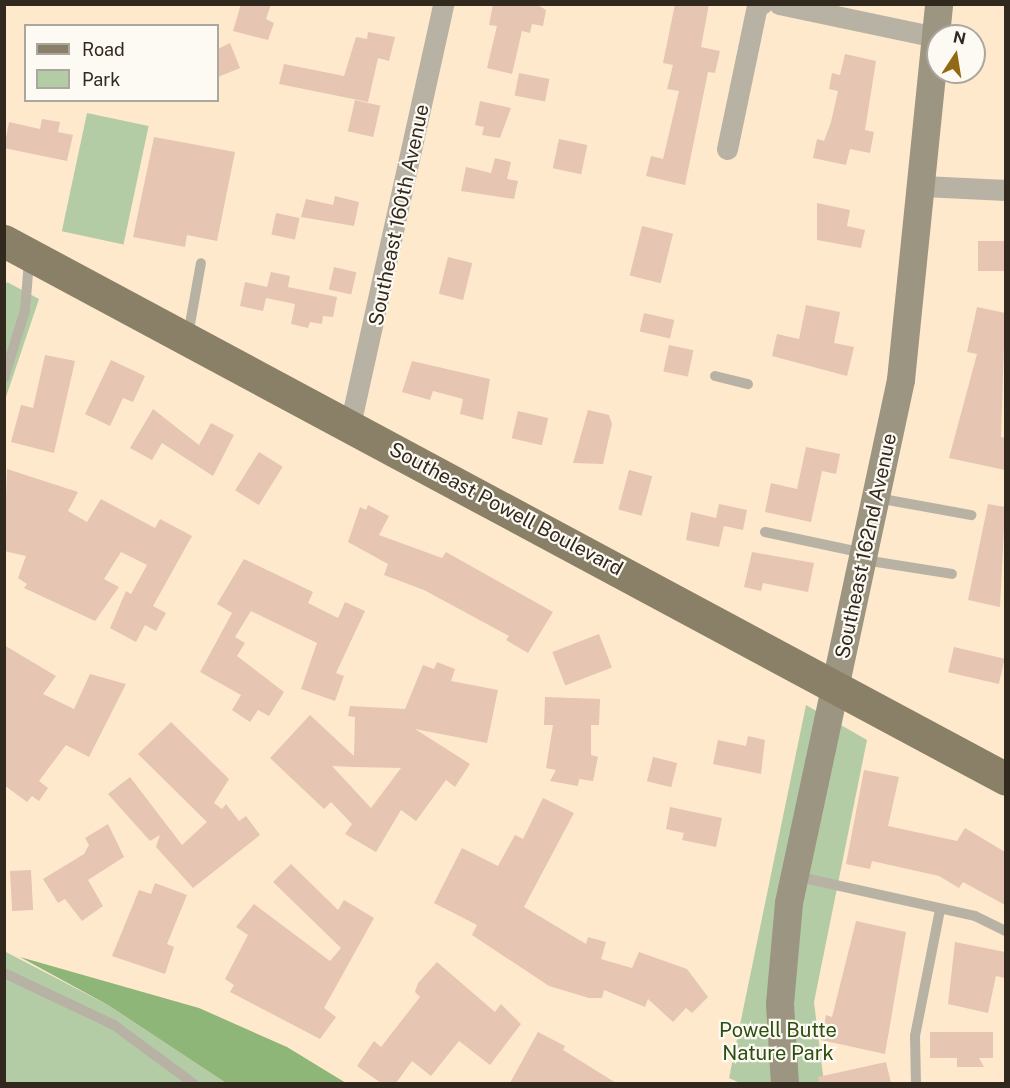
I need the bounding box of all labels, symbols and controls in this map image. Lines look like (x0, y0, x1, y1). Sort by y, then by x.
legend (24, 24, 219, 102)
north arrow (926, 24, 986, 84)
text: N (951, 27, 968, 48)
text: Road (82, 39, 125, 60)
text: Park (82, 69, 120, 90)
street label: Southeast 160th Avenue (364, 102, 434, 328)
street label: Southeast 162nd Avenue (830, 431, 902, 661)
street label: Southeast Powell Boulevard (385, 437, 627, 581)
park label: Powell Butte Nature Park (719, 1019, 837, 1066)

